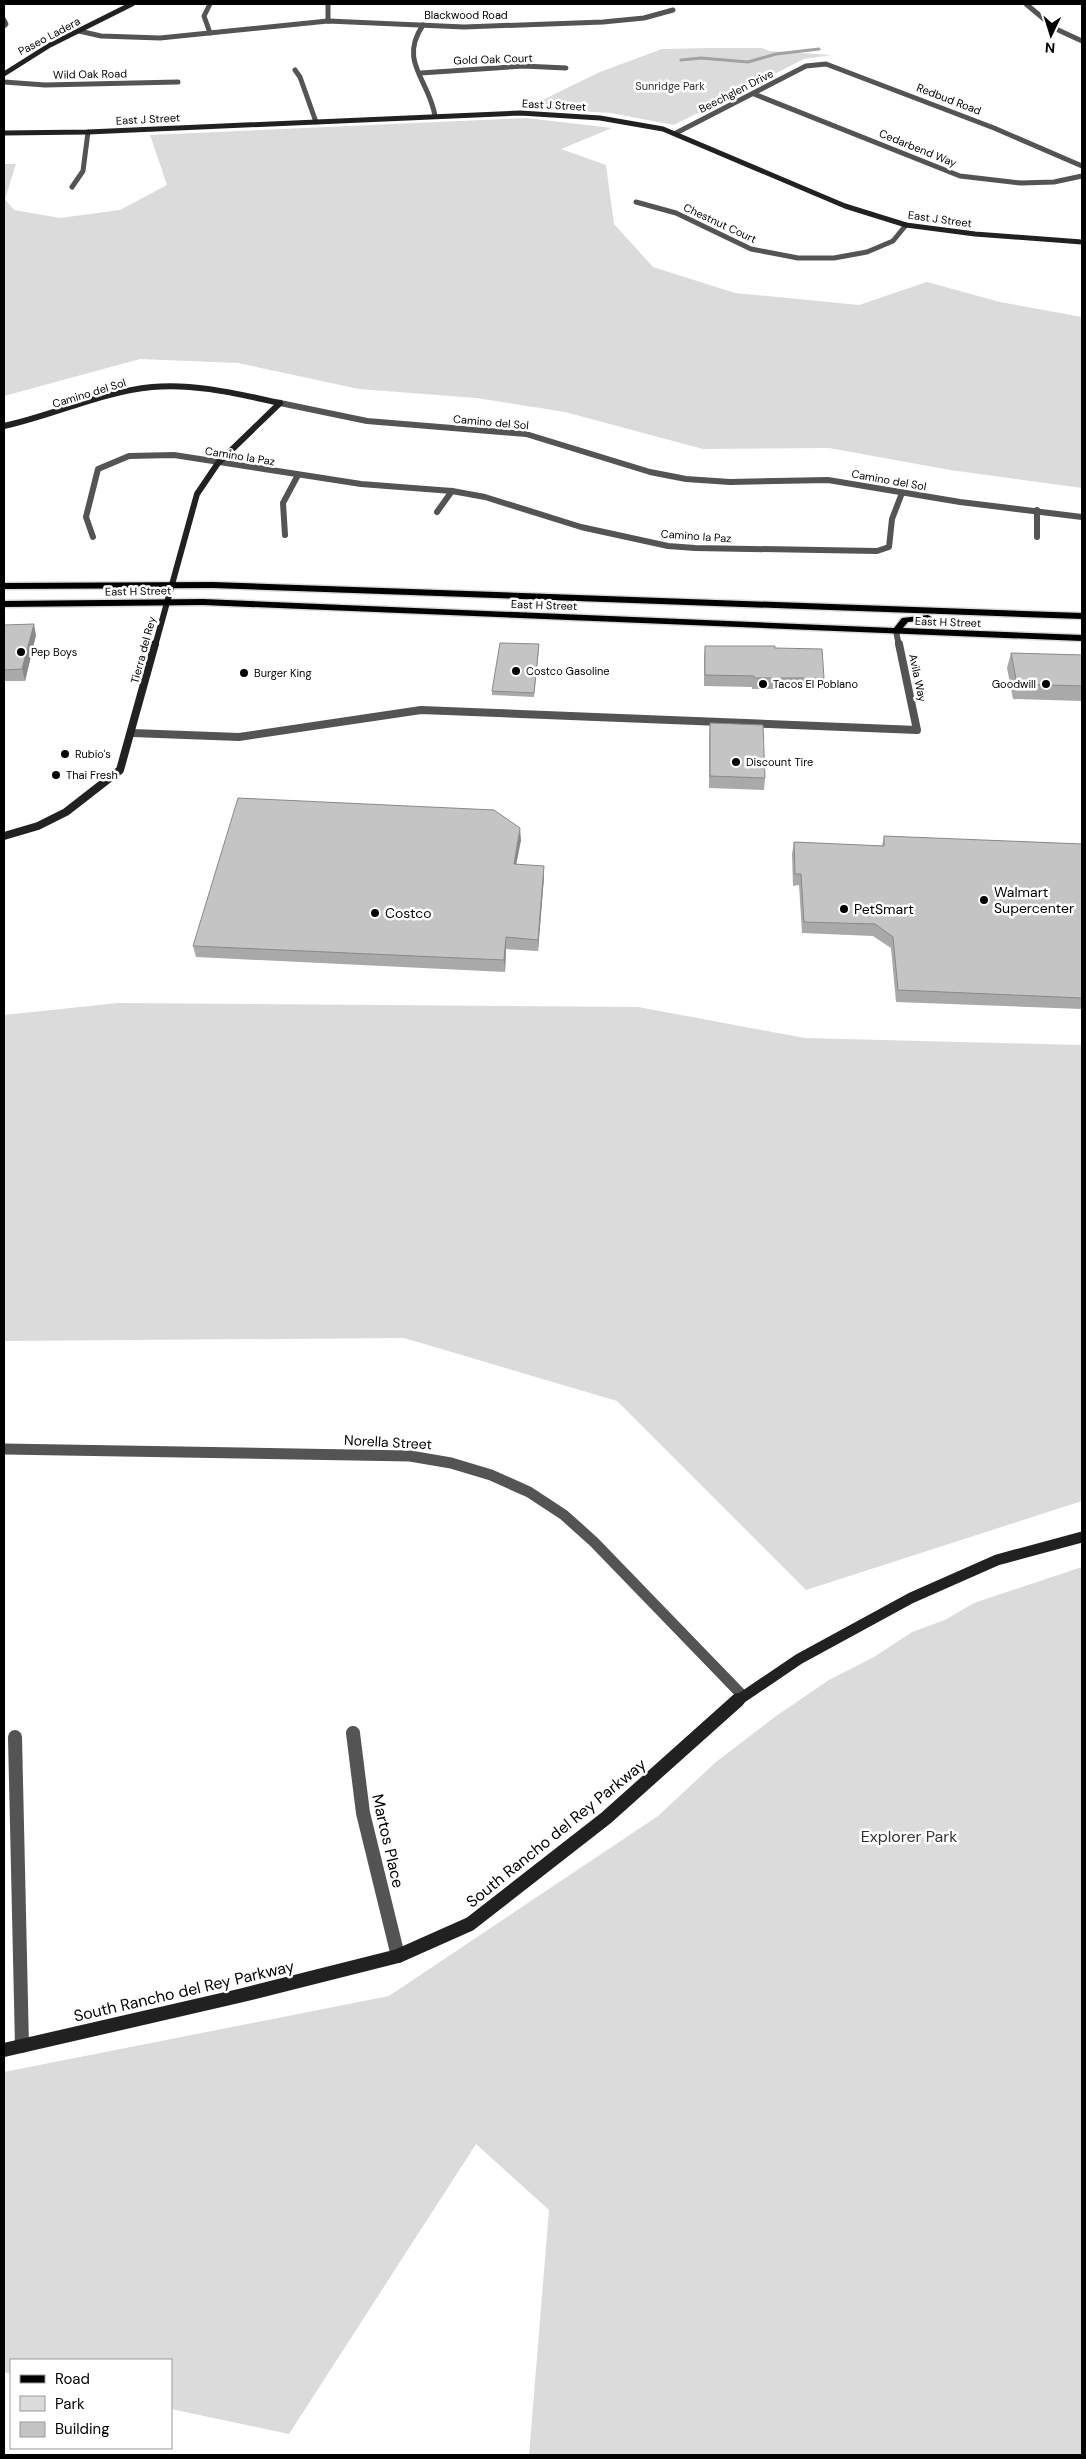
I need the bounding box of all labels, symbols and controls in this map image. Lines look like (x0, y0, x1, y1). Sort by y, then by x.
street label: Blackwood Road (424, 8, 508, 22)
north arrow (1026, 10, 1076, 60)
street label: Paseo Ladera (16, 14, 82, 58)
text: N (1044, 39, 1056, 57)
street label: Gold Oak Court (453, 51, 533, 67)
street label: Wild Oak Road (53, 66, 127, 82)
street label: Beechglen Drive (696, 66, 776, 116)
park label: Sunridge Park (635, 79, 705, 93)
street label: Redbud Road (915, 80, 983, 118)
street label: East J Street (522, 96, 586, 114)
street label: East J Street (116, 110, 180, 128)
street label: Cedarbend Way (877, 126, 959, 170)
street label: Chestnut Court (681, 200, 759, 246)
street label: East J Street (907, 208, 973, 230)
street label: Camino del Sol (51, 375, 127, 411)
street label: Camino del Sol (453, 412, 529, 432)
street label: Camino la Paz (204, 444, 276, 468)
street label: Camino del Sol (850, 467, 928, 493)
street label: Camino la Paz (660, 527, 732, 545)
street label: East H Street (105, 583, 171, 599)
street label: East H Street (511, 597, 577, 613)
street label: East H Street (915, 614, 981, 630)
street label: Tierra del Rey (127, 615, 159, 685)
place label: Pep Boys (31, 645, 77, 659)
marker: Pep Boys (15, 646, 27, 658)
street label: Avila Way (906, 653, 930, 703)
place label: Costco Gasoline (526, 664, 610, 678)
marker: Costco Gasoline (510, 665, 522, 677)
place label: Burger King (254, 666, 312, 680)
marker: Burger King (238, 667, 250, 679)
place label: Tacos El Poblano (773, 677, 858, 691)
place label: Goodwill (992, 677, 1036, 691)
marker: Tacos El Poblano (757, 678, 769, 690)
marker: Goodwill (1040, 678, 1052, 690)
place label: Rubio's (75, 747, 111, 761)
marker: Rubio's (59, 748, 71, 760)
place label: Discount Tire (746, 755, 813, 769)
marker: Discount Tire (730, 756, 742, 768)
place label: Thai Fresh (66, 768, 118, 782)
marker: Thai Fresh (50, 769, 62, 781)
place label: Walmart Supercenter (994, 883, 1074, 917)
marker: Walmart Supercenter (978, 894, 990, 906)
place label: PetSmart (854, 900, 914, 918)
marker: PetSmart (838, 903, 850, 915)
place label: Costco (385, 904, 432, 922)
marker: Costco (369, 907, 381, 919)
street label: Norella Street (344, 1431, 432, 1453)
street label: South Rancho del Rey Parkway (462, 1754, 650, 1912)
street label: Martos Place (367, 1792, 409, 1890)
park label: Explorer Park (861, 1826, 957, 1847)
street label: South Rancho del Rey Parkway (72, 1955, 296, 2027)
legend (10, 2359, 172, 2449)
text: Road (55, 2369, 90, 2389)
text: Park (55, 2394, 85, 2414)
text: Building (55, 2419, 110, 2439)

